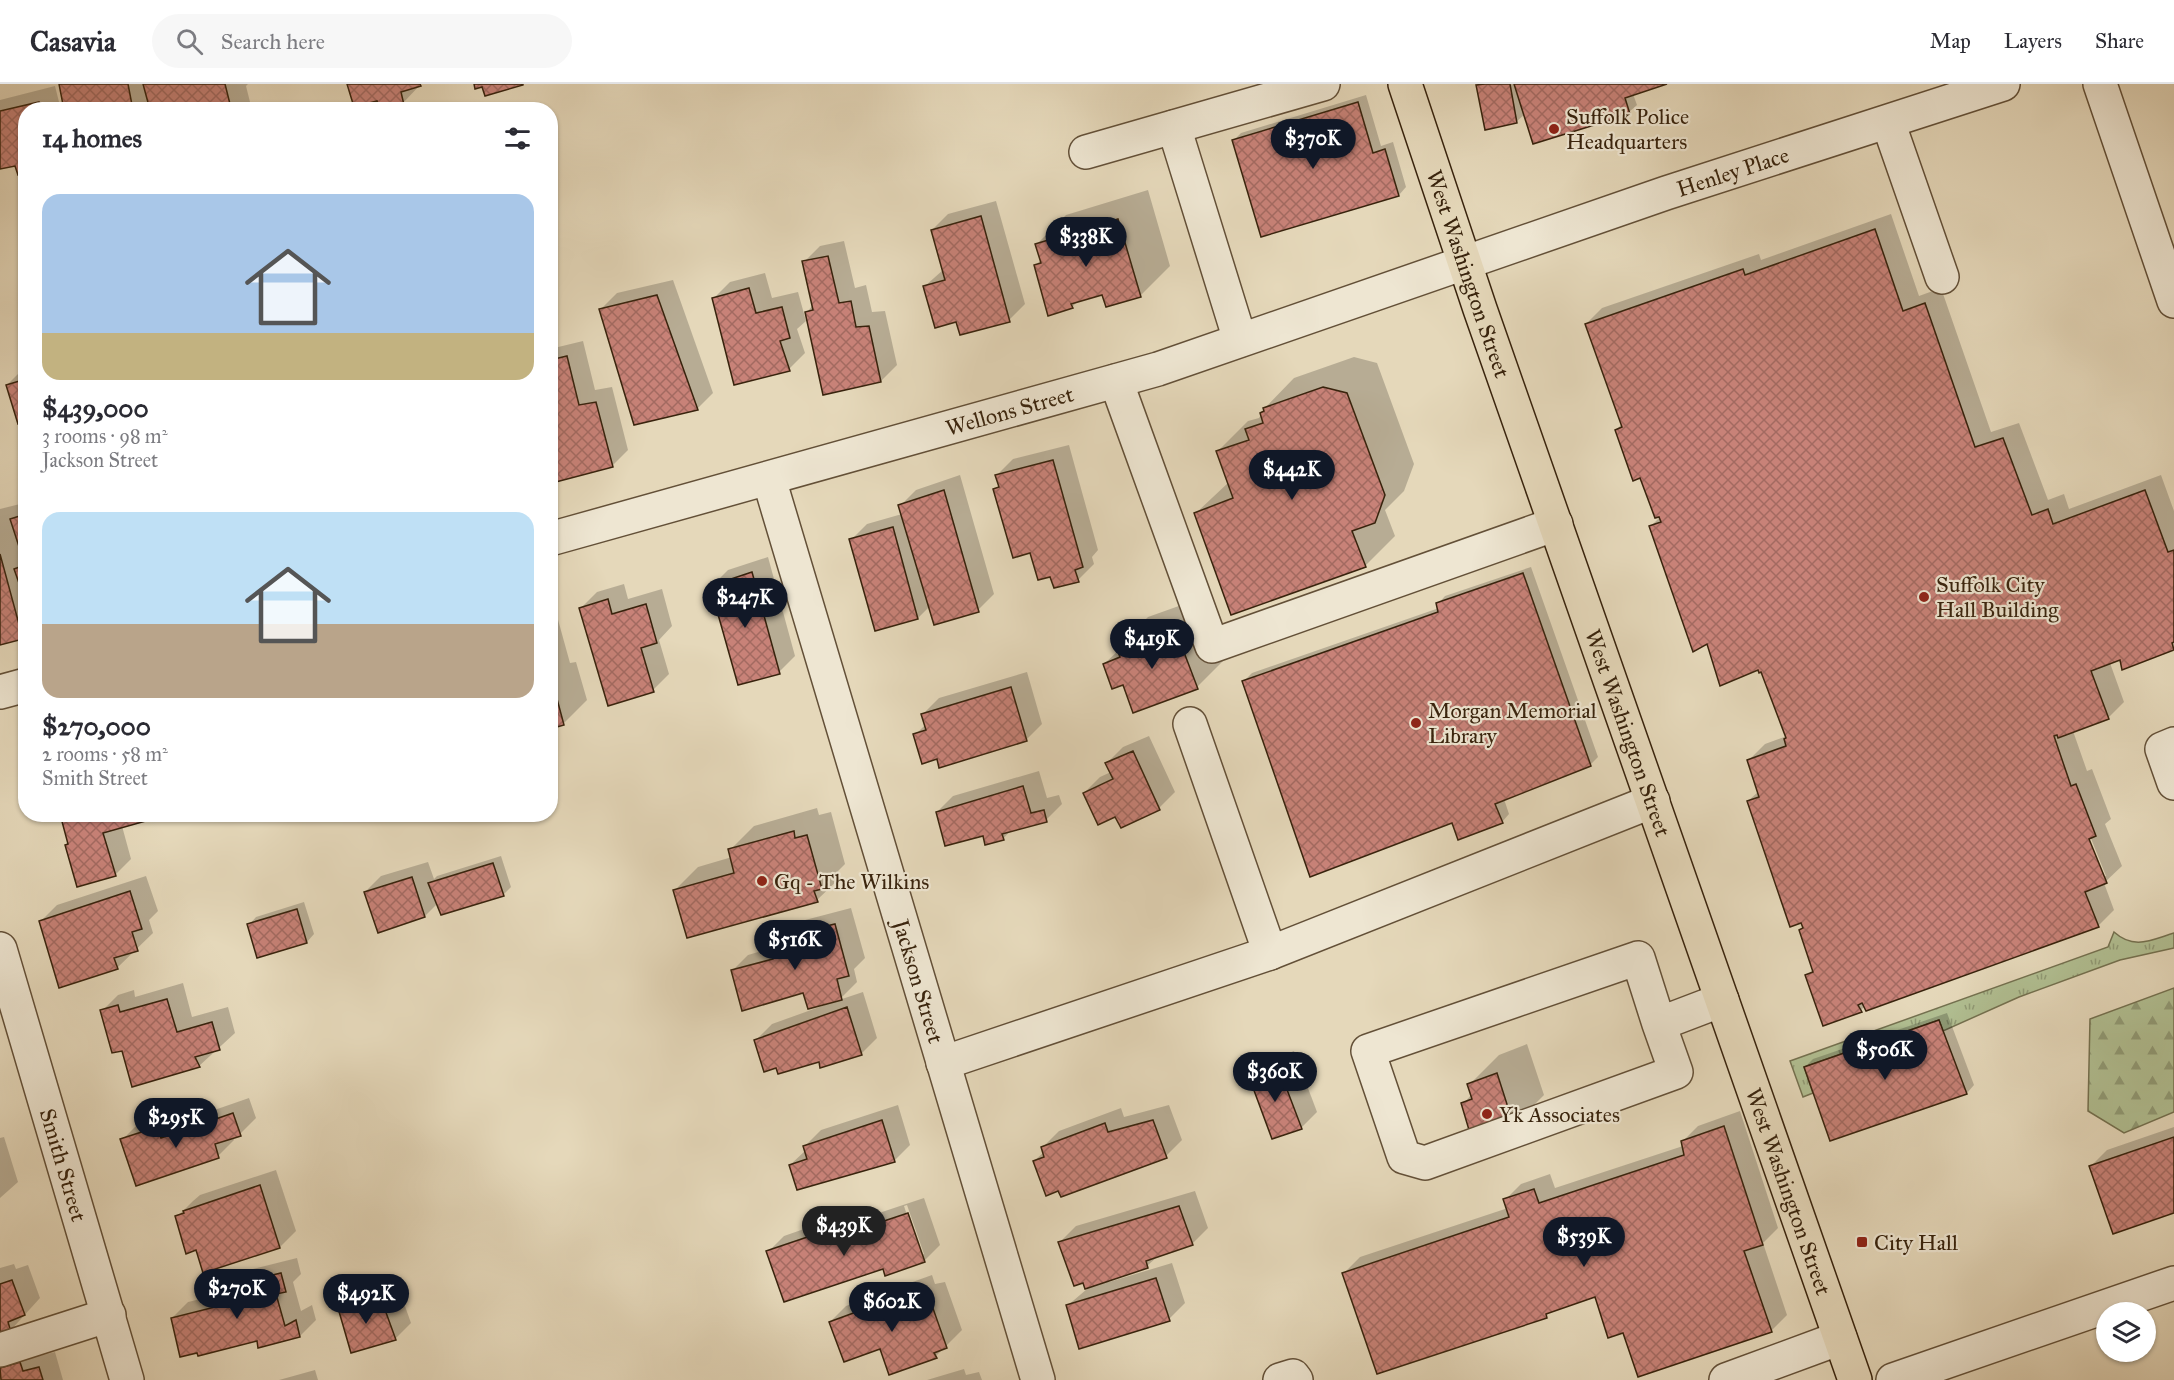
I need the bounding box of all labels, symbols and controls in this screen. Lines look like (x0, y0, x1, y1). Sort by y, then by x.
search box (152, 14, 572, 68)
text: Casavia (30, 24, 116, 59)
icon: search (173, 25, 206, 58)
text: Search here (221, 28, 325, 55)
text: Map (1930, 28, 1971, 54)
text: Layers (2004, 28, 2062, 54)
text: Share (2095, 28, 2144, 54)
place label: Suffolk Police Headquarters (1566, 103, 1689, 155)
pin: $370K (1271, 119, 1355, 170)
text: 14 homes (42, 122, 142, 154)
icon: filters (501, 122, 534, 155)
marker: Suffolk Police Headquarters (1547, 122, 1561, 136)
text: $370K (1285, 126, 1341, 150)
street label: Henley Place (1673, 141, 1792, 203)
street label: West Washington Street (1421, 166, 1516, 382)
pin: $338K (1044, 217, 1128, 268)
text: $338K (1060, 224, 1112, 248)
icon: home (234, 233, 342, 341)
street label: Wellons Street (942, 380, 1077, 442)
text: $439,000 (42, 392, 149, 424)
text: 3 rooms · 98 m² (42, 424, 167, 448)
text: Jackson Street (42, 448, 158, 472)
pin: $442K (1250, 450, 1334, 501)
text: $442K (1263, 457, 1321, 481)
icon: home (234, 551, 342, 659)
place label: Suffolk City Hall Building (1936, 571, 2059, 623)
pin: $247K (703, 578, 787, 629)
text: $247K (716, 585, 774, 609)
marker: Suffolk City Hall Building (1917, 590, 1931, 604)
pin: $419K (1110, 619, 1194, 670)
text: $419K (1124, 626, 1180, 650)
street label: West Washington Street (1579, 626, 1677, 840)
place label: Morgan Memorial Library (1428, 697, 1597, 749)
text: $270,000 (42, 710, 151, 742)
marker: Morgan Memorial Library (1409, 716, 1423, 730)
text: 2 rooms · 58 m² (42, 742, 168, 766)
text: Smith Street (42, 766, 148, 790)
place label: Gq - The Wilkins (774, 868, 929, 895)
marker: Gq - The Wilkins (755, 874, 769, 888)
street label: Jackson Street (887, 914, 950, 1047)
pin: $516K (753, 920, 837, 971)
text: $516K (768, 927, 822, 951)
pin: $506K (1843, 1030, 1927, 1081)
text: $506K (1856, 1037, 1914, 1061)
pin: $360K (1233, 1052, 1317, 1103)
text: $360K (1247, 1059, 1303, 1083)
street label: West Washington Street (1740, 1084, 1837, 1299)
pin: $295K (134, 1098, 218, 1149)
place label: Yk Associates (1499, 1101, 1620, 1128)
street label: Smith Street (34, 1105, 93, 1225)
text: $295K (148, 1105, 204, 1129)
marker: Yk Associates (1480, 1107, 1494, 1121)
pin: $439K (802, 1206, 886, 1257)
text: $439K (816, 1213, 872, 1237)
pin: $539K (1542, 1217, 1626, 1268)
text: $539K (1557, 1224, 1611, 1248)
place label: City Hall (1874, 1229, 1958, 1256)
marker: City Hall (1855, 1235, 1869, 1249)
pin: $270K (195, 1269, 279, 1320)
pin: $492K (324, 1274, 408, 1325)
text: $270K (208, 1276, 266, 1300)
text: $492K (337, 1281, 395, 1305)
pin: $602K (850, 1282, 934, 1333)
text: $602K (863, 1289, 921, 1313)
map controls (2096, 1302, 2156, 1362)
button: layers (2096, 1302, 2156, 1362)

